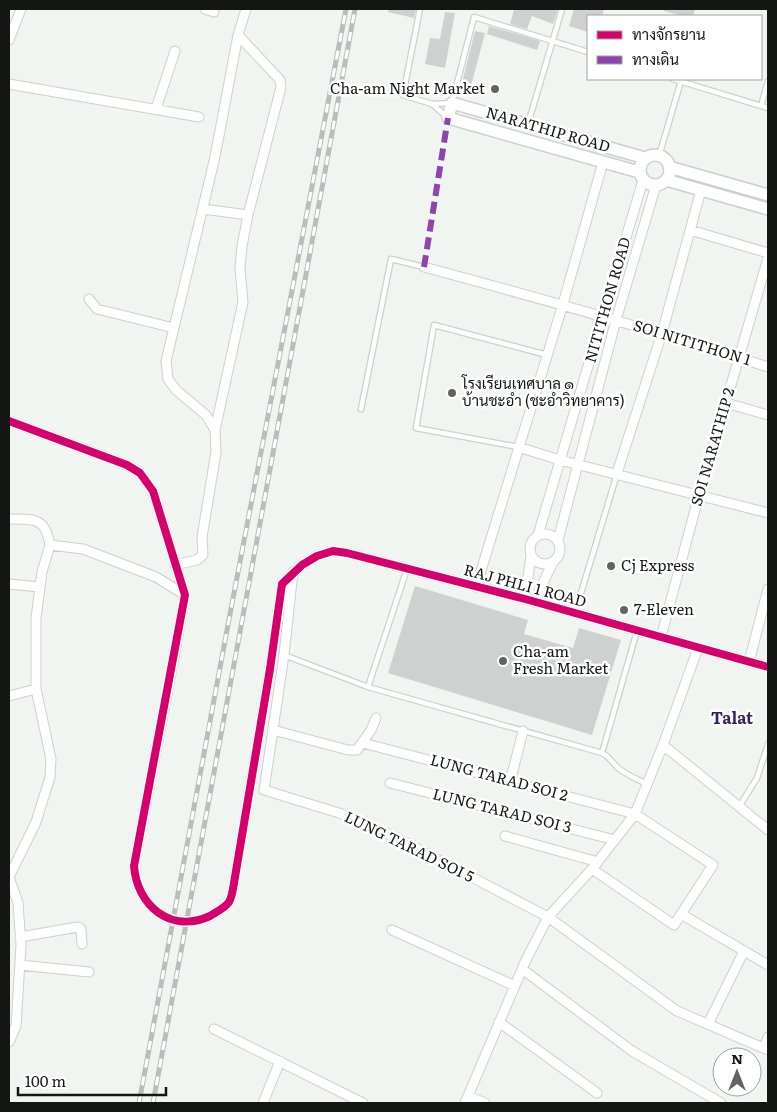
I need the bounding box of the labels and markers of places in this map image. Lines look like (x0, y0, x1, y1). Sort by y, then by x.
place label: Cha-am Night Market (330, 76, 485, 99)
marker: Cha-am Night Market (489, 83, 501, 95)
place label: โรงเรียนเทศบาล ๑ บ้านชะอำ (ชะอำวิทยาคาร) (461, 371, 625, 411)
marker: โรงเรียนเทศบาล ๑ บ้านชะอำ (ชะอำวิทยาคาร) (446, 387, 458, 399)
place label: Cj Express (621, 553, 695, 576)
marker: Cj Express (605, 560, 617, 572)
place label: 7-Eleven (634, 597, 694, 620)
marker: 7-Eleven (618, 604, 630, 616)
place label: Cha-am Fresh Market (513, 639, 608, 679)
marker: Cha-am Fresh Market (497, 655, 509, 667)

